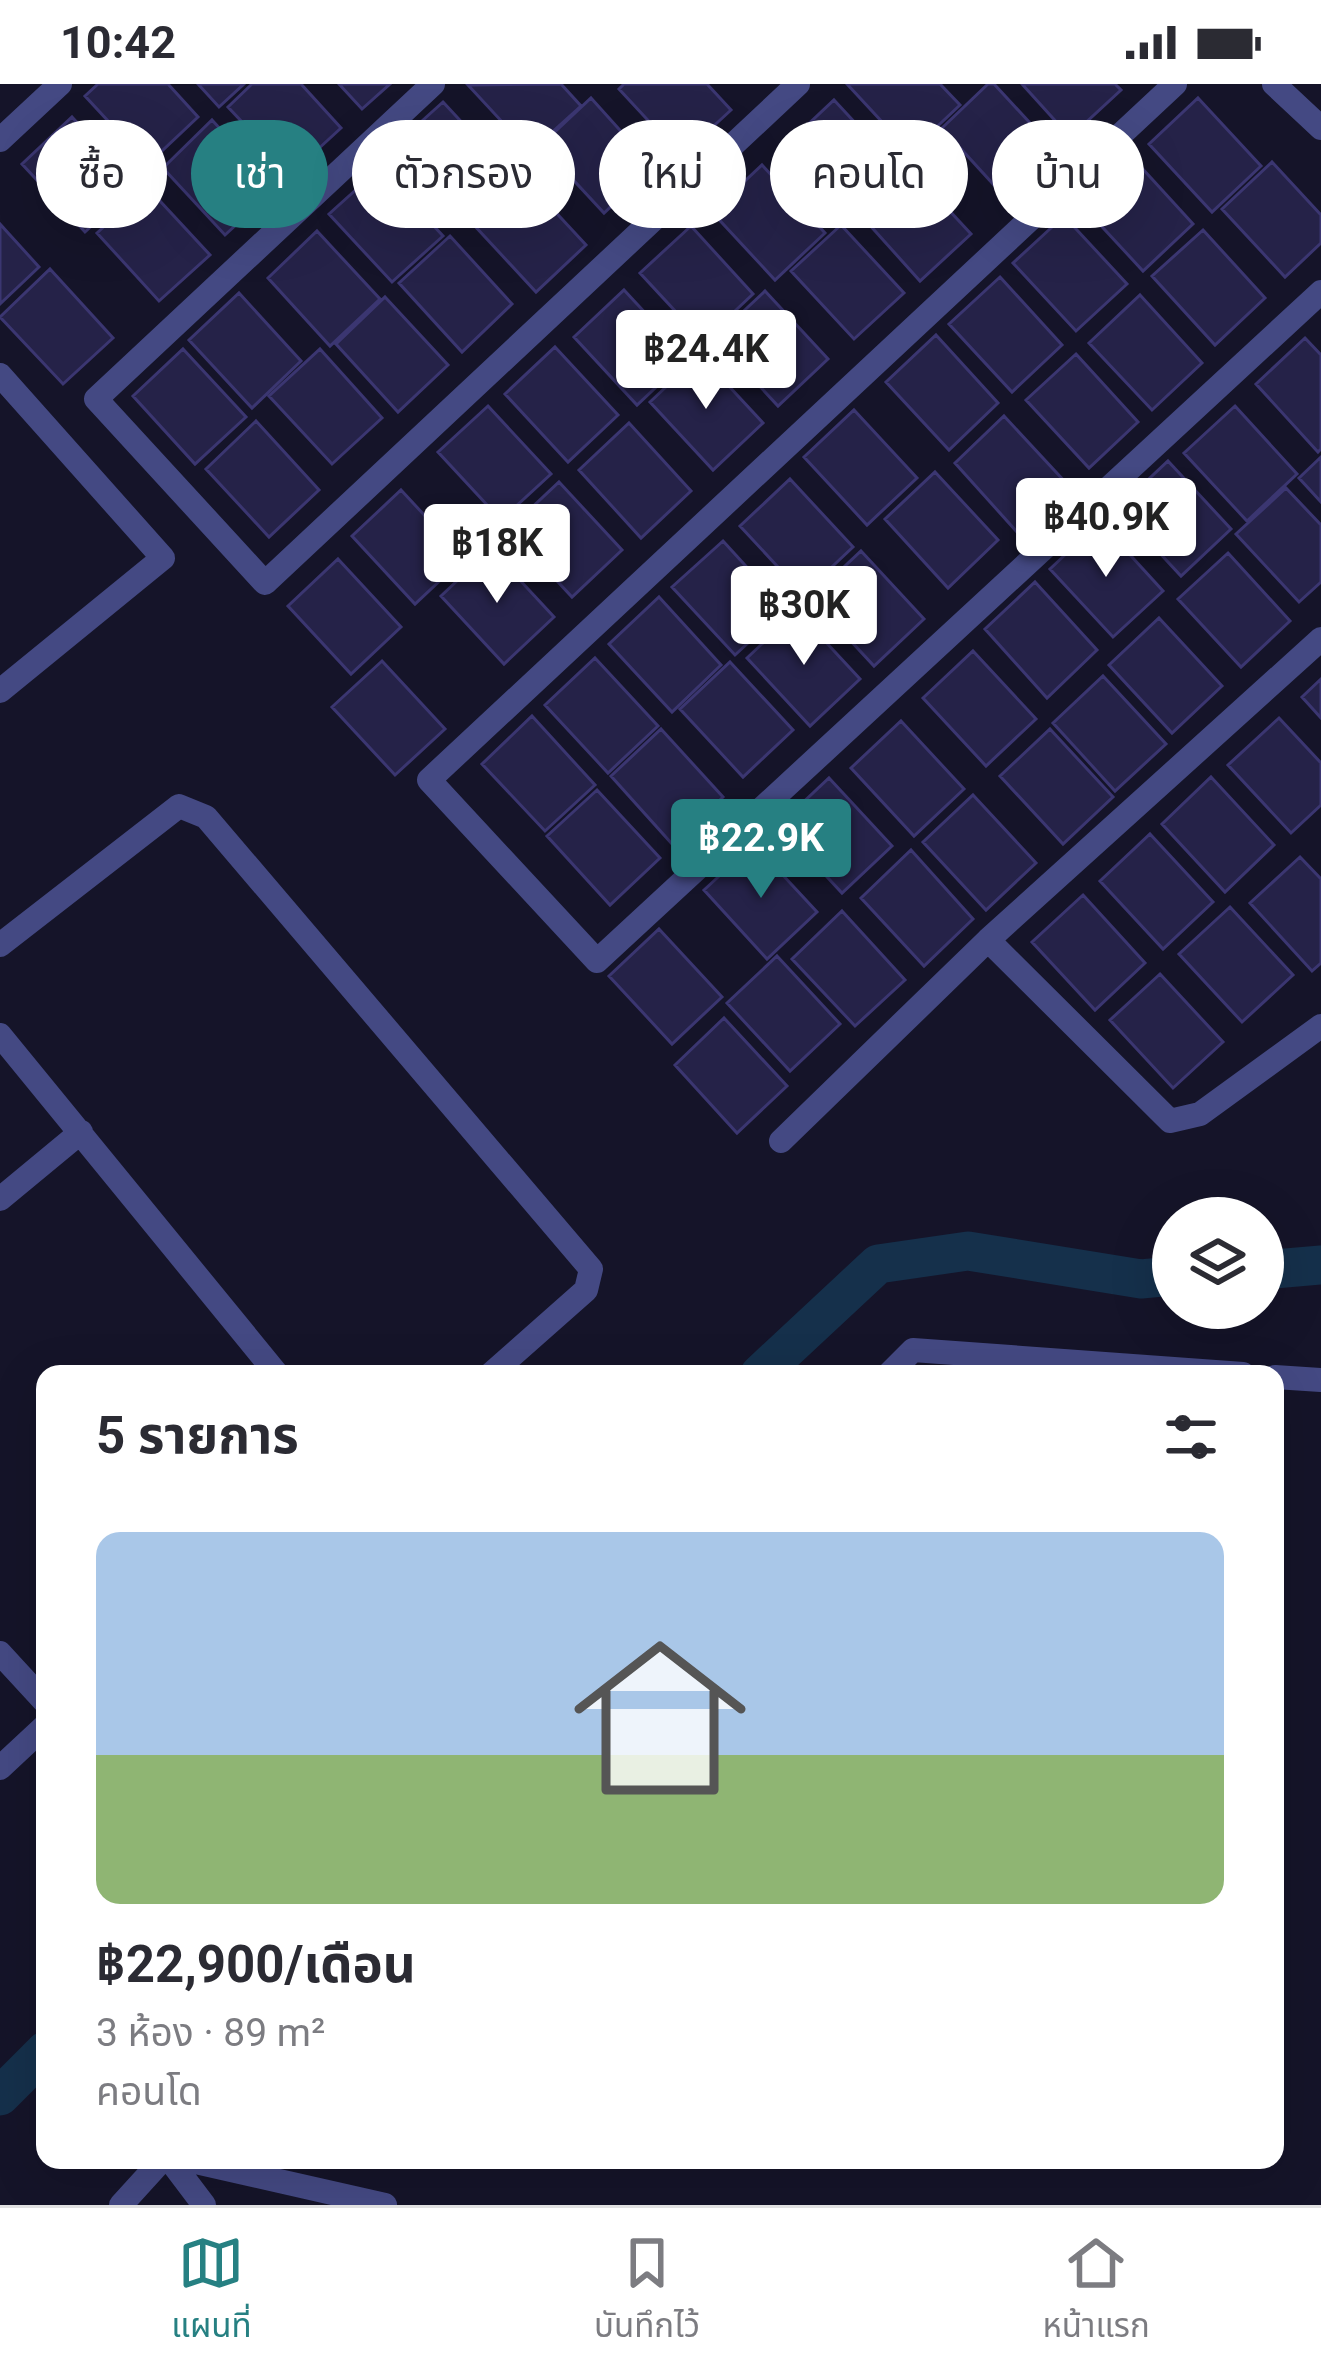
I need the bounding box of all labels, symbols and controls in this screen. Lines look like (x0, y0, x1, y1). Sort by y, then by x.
text: 10:42 (60, 16, 176, 69)
chip: ซื้อ (36, 120, 167, 228)
chip: เช่า (191, 120, 328, 228)
chip: ตัวกรอง (352, 120, 575, 228)
chip: ใหม่ (599, 120, 746, 228)
chip: คอนโด (770, 120, 968, 228)
chip: บ้าน (992, 120, 1144, 228)
pin: ฿24.4K (608, 310, 804, 412)
text: ฿24.4K (643, 326, 769, 372)
pin: ฿40.9K (1008, 478, 1204, 580)
text: ฿40.9K (1043, 494, 1169, 540)
pin: ฿18K (426, 504, 568, 606)
text: ฿18K (451, 520, 543, 566)
pin: ฿30K (733, 566, 875, 668)
text: ฿30K (758, 582, 850, 628)
pin: ฿22.9K (663, 799, 859, 901)
text: ฿22.9K (698, 815, 824, 861)
map controls (1152, 1197, 1284, 1329)
button: layers (1152, 1197, 1284, 1329)
icon: filters (1158, 1404, 1224, 1470)
text: 5 รายการ (96, 1406, 299, 1465)
icon: home (552, 1610, 768, 1826)
text: ฿22,900/เดือน (96, 1935, 416, 1994)
text: 3 ห้อง · 89 m² (96, 2010, 325, 2056)
text: คอนโด (96, 2069, 202, 2115)
tab: แผนที่ (171, 2230, 252, 2352)
tab: บันทึกไว้ (594, 2230, 700, 2352)
tab: หน้าแรก (1042, 2230, 1150, 2352)

